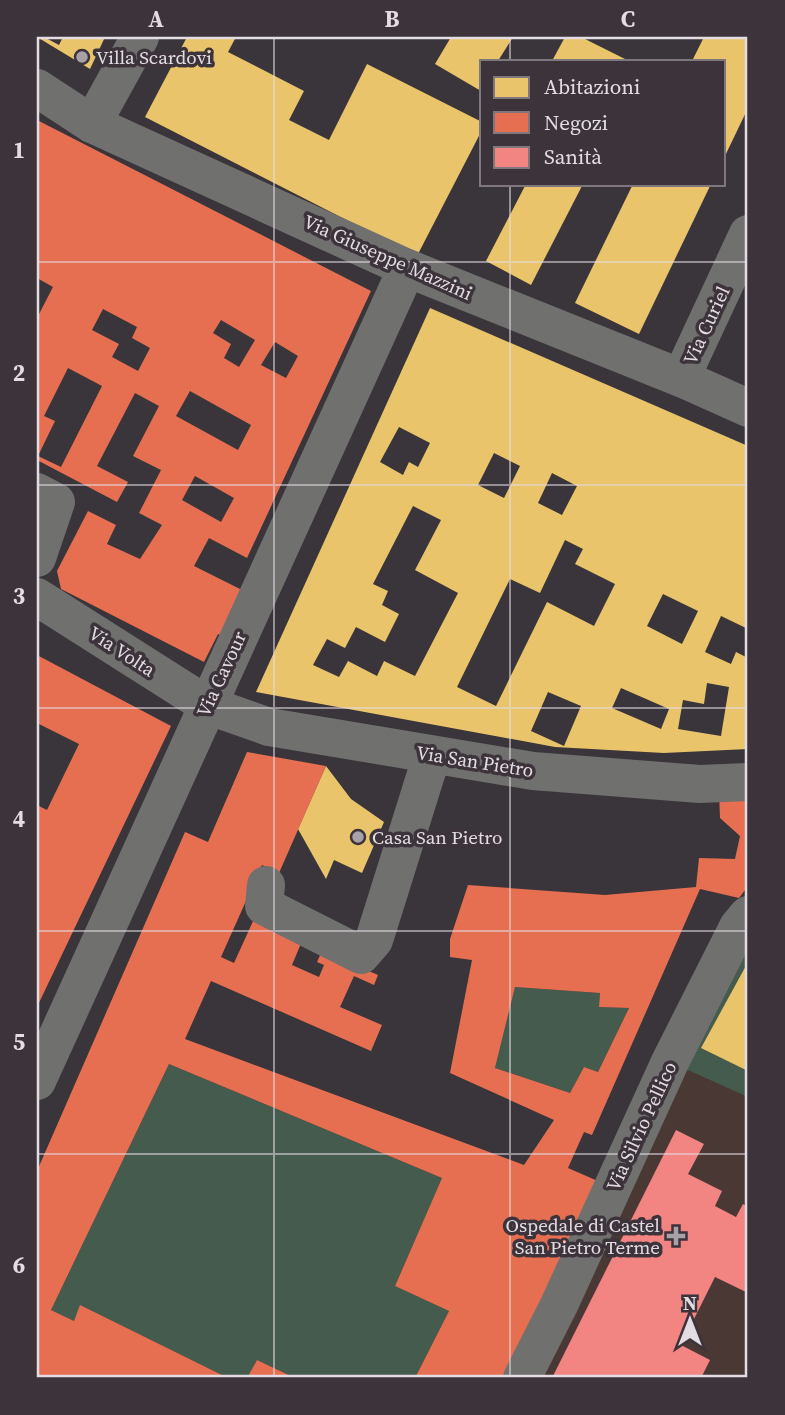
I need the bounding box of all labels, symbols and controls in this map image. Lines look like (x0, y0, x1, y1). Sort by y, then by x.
text: A (148, 3, 164, 35)
text: B (385, 3, 400, 35)
text: C (621, 3, 635, 35)
place label: Villa Scardovi (96, 44, 212, 70)
marker: Villa Scardovi (74, 49, 90, 65)
legend (480, 60, 726, 186)
text: Abitazioni (544, 72, 640, 101)
text: Negozi (544, 108, 608, 137)
text: 1 (13, 134, 25, 166)
text: Sanità (544, 142, 602, 171)
street label: Via Giuseppe Mazzini (300, 208, 477, 306)
street label: Via Curiel (677, 281, 736, 368)
text: 2 (13, 357, 25, 389)
text: 3 (13, 580, 25, 612)
street label: Via Volta (84, 620, 161, 682)
street label: Via Cavour (190, 627, 252, 721)
street label: Via San Pietro (414, 739, 536, 783)
text: 4 (13, 803, 25, 835)
place label: Casa San Pietro (372, 824, 502, 850)
marker: Casa San Pietro (350, 829, 366, 845)
text: 5 (13, 1026, 25, 1058)
street label: Via Silvio Pellico (600, 1057, 682, 1195)
place label: Ospedale di Castel San Pietro Terme (506, 1212, 660, 1260)
marker: Ospedale di Castel San Pietro Terme (666, 1226, 686, 1246)
text: 6 (13, 1249, 25, 1281)
north arrow (656, 1286, 726, 1356)
text: N (683, 1290, 697, 1316)

